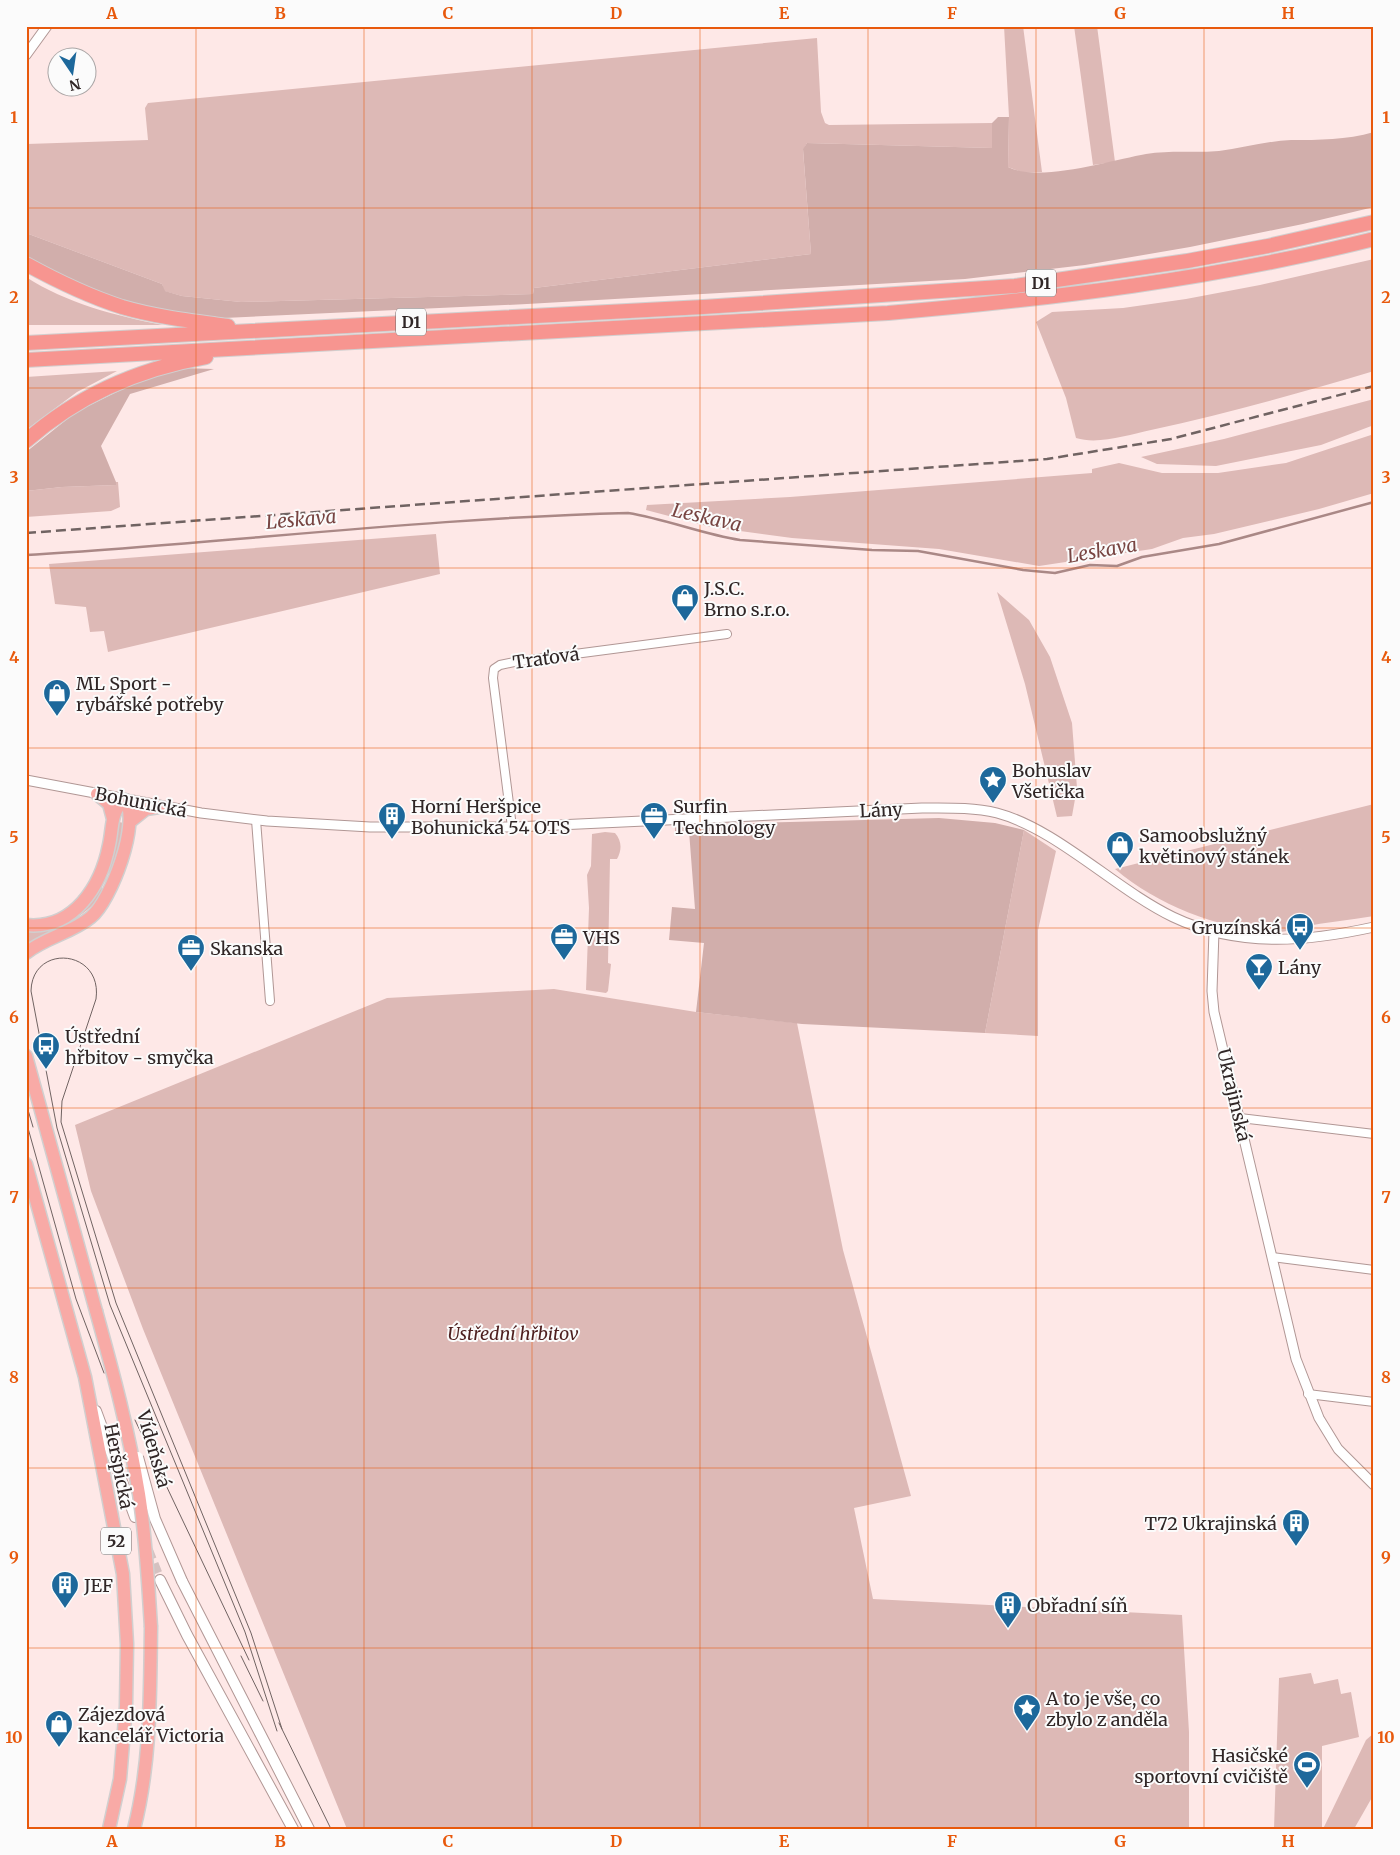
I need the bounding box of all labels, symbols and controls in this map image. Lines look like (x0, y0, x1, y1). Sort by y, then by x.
text: A (105, 3, 118, 23)
text: B (274, 3, 286, 23)
text: C (443, 3, 453, 23)
text: D (610, 3, 622, 23)
text: E (779, 3, 790, 23)
text: F (947, 3, 957, 23)
text: G (1114, 3, 1126, 23)
text: H (1281, 3, 1295, 23)
north arrow (48, 48, 98, 98)
text: N (68, 75, 82, 95)
text: 1 (10, 107, 18, 127)
text: 1 (1382, 107, 1390, 127)
road number: D1 (1026, 270, 1056, 296)
text: 2 (9, 287, 19, 307)
text: 2 (1381, 287, 1391, 307)
road number: D1 (396, 308, 426, 336)
text: 3 (9, 467, 19, 487)
text: 3 (1381, 467, 1391, 487)
water label: Leskava (670, 497, 744, 537)
water label: Leskava (265, 504, 337, 534)
water label: Leskava (1065, 532, 1139, 568)
place label: J.S.C. Brno s.r.o. (703, 577, 790, 621)
shop icon: J.S.C. Brno s.r.o. (670, 583, 700, 622)
street label: Traťová (511, 642, 581, 674)
text: 4 (9, 647, 19, 667)
text: 4 (1381, 647, 1391, 667)
place label: ML Sport - rybářské potřeby (76, 672, 224, 716)
shop icon: ML Sport - rybářské potřeby (42, 678, 72, 717)
place label: Bohuslav Všetička (1011, 759, 1092, 803)
place icon: Bohuslav Všetička (978, 765, 1008, 804)
street label: Bohunická (93, 782, 189, 822)
place label: Horní Heršpice Bohunická 54 OTS (411, 795, 570, 839)
place label: Surfin Technology (673, 795, 776, 839)
street label: Lány (859, 797, 904, 823)
building icon: Horní Heršpice Bohunická 54 OTS (377, 801, 407, 840)
office icon: Surfin Technology (639, 801, 669, 840)
place label: Samoobslužný květinový stánek (1139, 824, 1290, 868)
text: 5 (9, 827, 19, 847)
text: 5 (1381, 827, 1391, 847)
shop icon: Samoobslužný květinový stánek (1105, 830, 1135, 869)
bus stop icon: Gruzínská (1285, 912, 1315, 951)
place label: Gruzínská (1192, 916, 1281, 939)
office icon: VHS (549, 922, 579, 961)
place label: VHS (582, 926, 620, 949)
office icon: Skanska (176, 933, 206, 972)
place label: Skanska (210, 937, 284, 960)
bar icon: Lány (1244, 952, 1274, 991)
place label: Lány (1278, 956, 1322, 979)
text: 6 (9, 1007, 19, 1027)
text: 6 (1381, 1007, 1391, 1027)
place label: Ústřední hřbitov - smyčka (65, 1025, 214, 1069)
bus stop icon: Ústřední hřbitov - smyčka (31, 1031, 61, 1070)
street label: Ukrajinská (1212, 1046, 1256, 1144)
text: 7 (9, 1187, 19, 1207)
text: 7 (1381, 1187, 1391, 1207)
park label: Ústřední hřbitov (447, 1322, 579, 1345)
text: 8 (9, 1367, 19, 1387)
text: 8 (1381, 1367, 1391, 1387)
street label: Vídeňská (132, 1407, 176, 1491)
street label: Heršpická (99, 1421, 139, 1511)
building icon: T72 Ukrajinská (1281, 1508, 1311, 1547)
place label: T72 Ukrajinská (1144, 1512, 1277, 1535)
road number: 52 (101, 1528, 131, 1554)
text: 9 (9, 1547, 19, 1567)
text: 9 (1381, 1547, 1391, 1567)
building icon: JEF (50, 1570, 80, 1609)
place label: JEF (83, 1574, 113, 1597)
building icon: Obřadní síň (993, 1590, 1023, 1629)
place label: Obřadní síň (1027, 1594, 1128, 1617)
place label: A to je vše, co zbylo z anděla (1045, 1687, 1168, 1731)
place icon: A to je vše, co zbylo z anděla (1012, 1693, 1042, 1732)
place label: Zájezdová kancelář Victoria (78, 1703, 225, 1747)
shop icon: Zájezdová kancelář Victoria (44, 1709, 74, 1748)
text: 10 (5, 1727, 23, 1747)
text: 10 (1377, 1727, 1395, 1747)
place label: Hasičské sportovní cvičiště (1135, 1744, 1288, 1788)
sports icon: Hasičské sportovní cvičiště (1292, 1750, 1322, 1789)
text: A (105, 1831, 118, 1851)
text: B (274, 1831, 286, 1851)
text: C (443, 1831, 453, 1851)
text: D (610, 1831, 622, 1851)
text: E (779, 1831, 790, 1851)
text: F (947, 1831, 957, 1851)
text: G (1114, 1831, 1126, 1851)
text: H (1281, 1831, 1295, 1851)

